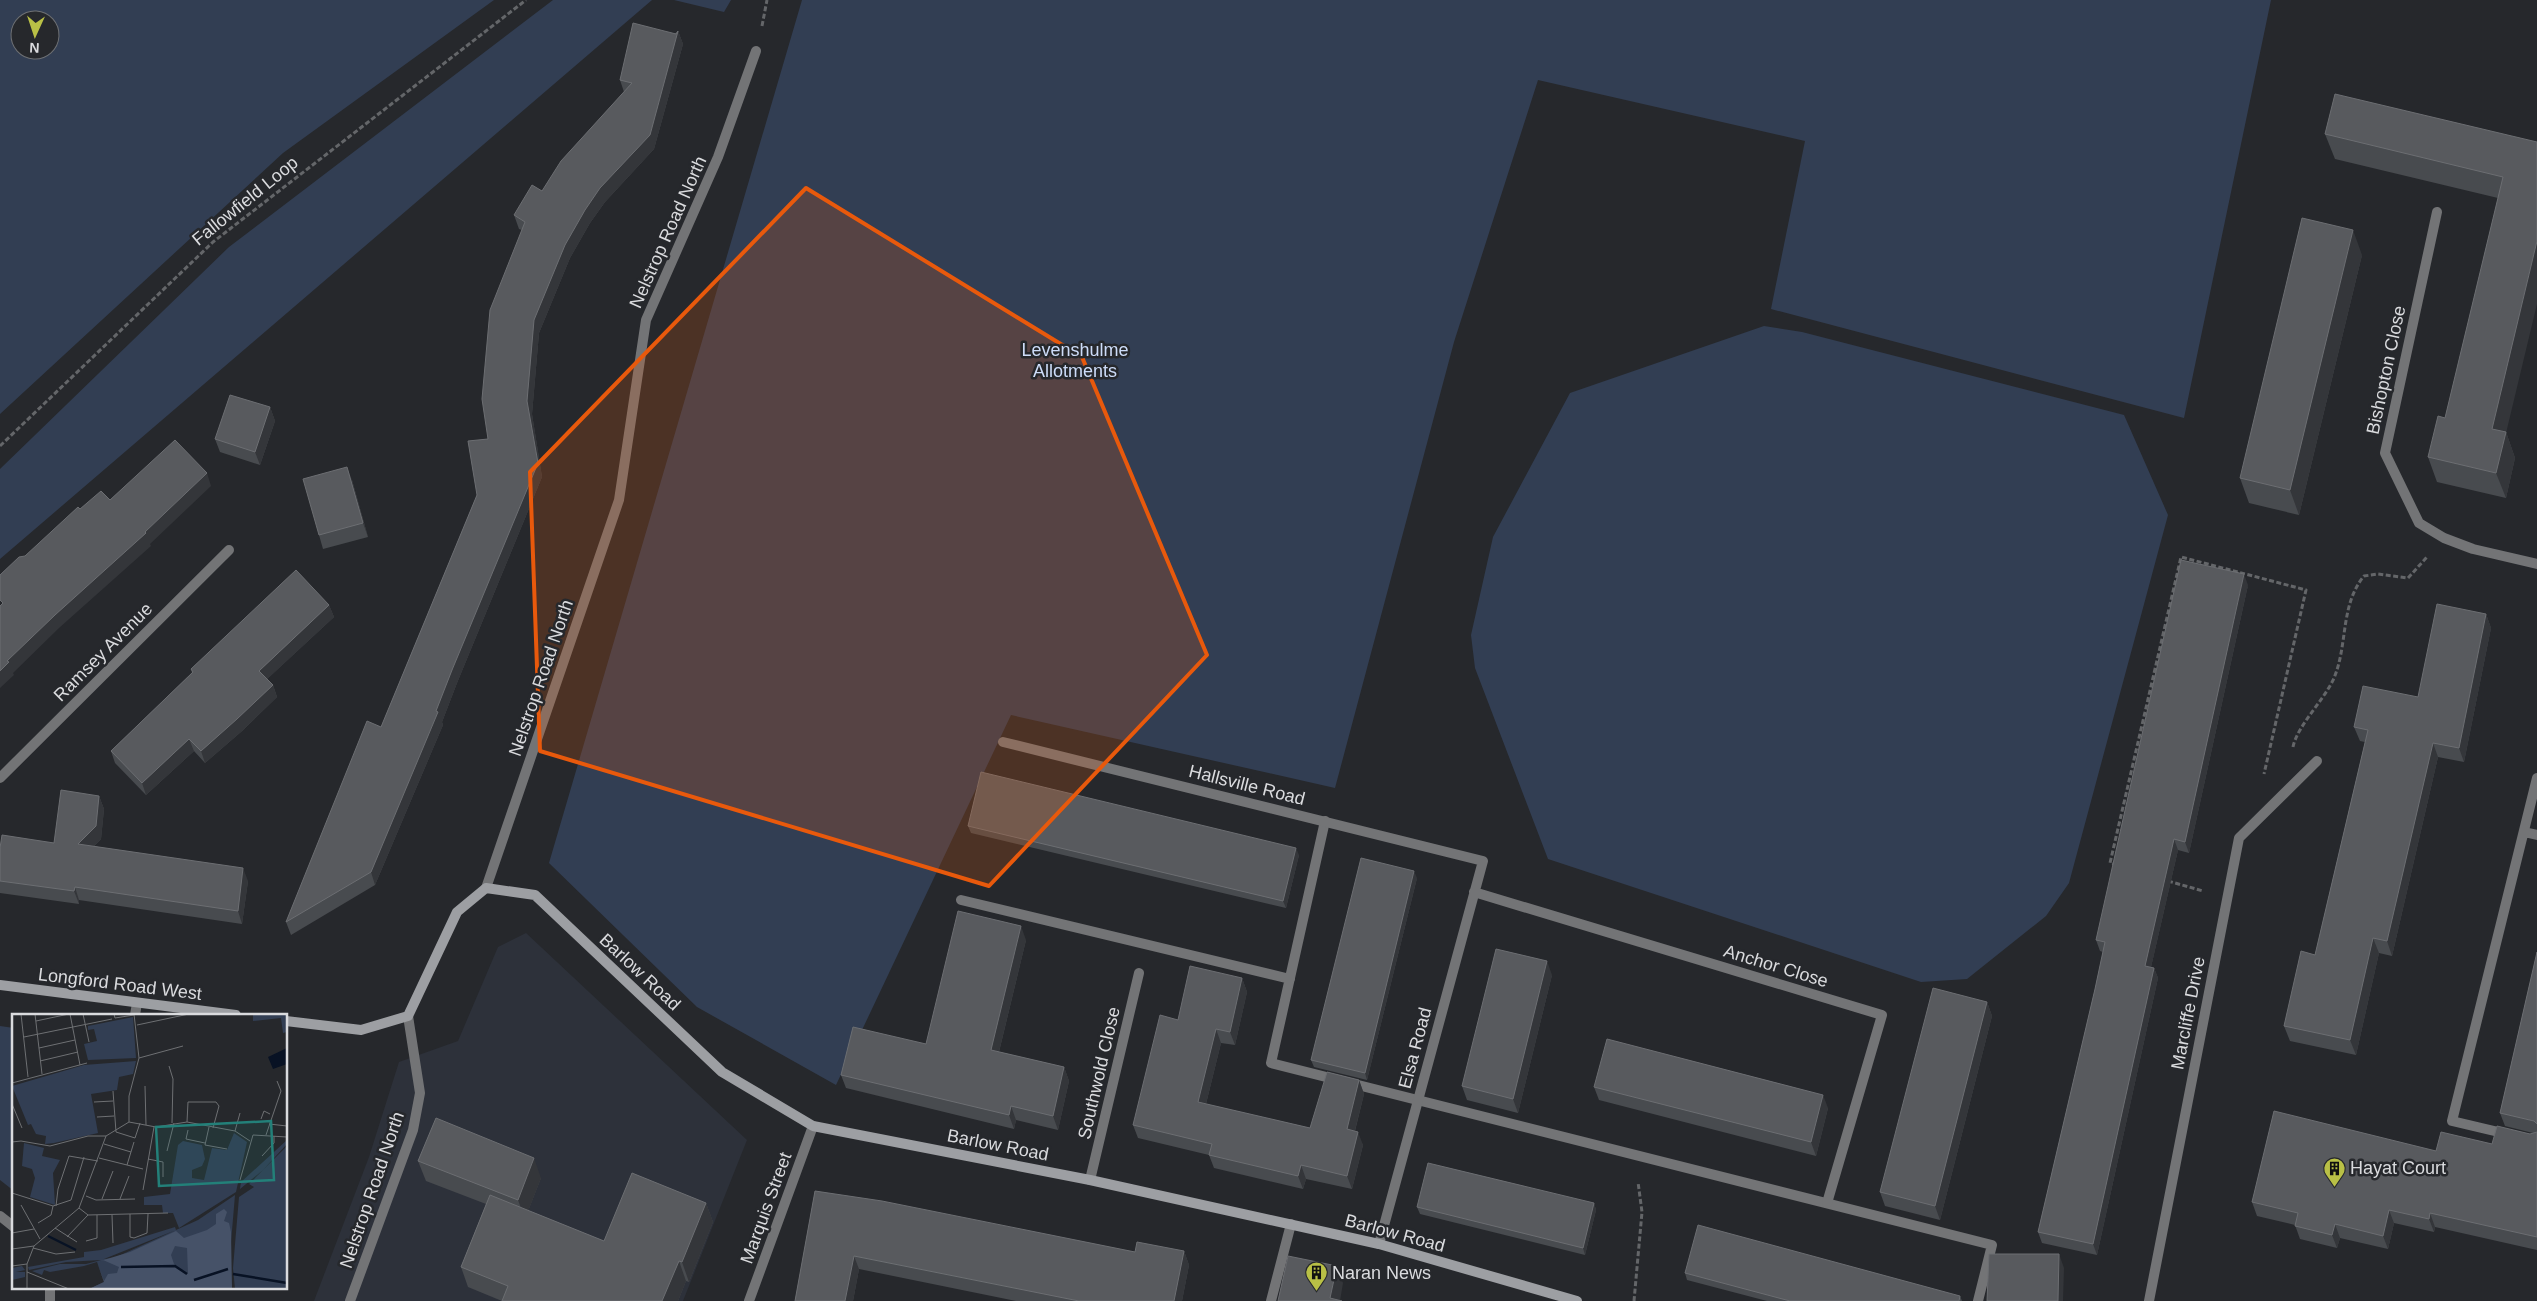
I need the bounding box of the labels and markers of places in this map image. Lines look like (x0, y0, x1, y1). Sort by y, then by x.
building icon: Hayat Court (2322, 1156, 2346, 1187)
place label: Hayat Court (2350, 1158, 2446, 1178)
building icon: Naran News (1304, 1261, 1328, 1292)
place label: Naran News (1332, 1263, 1431, 1283)

